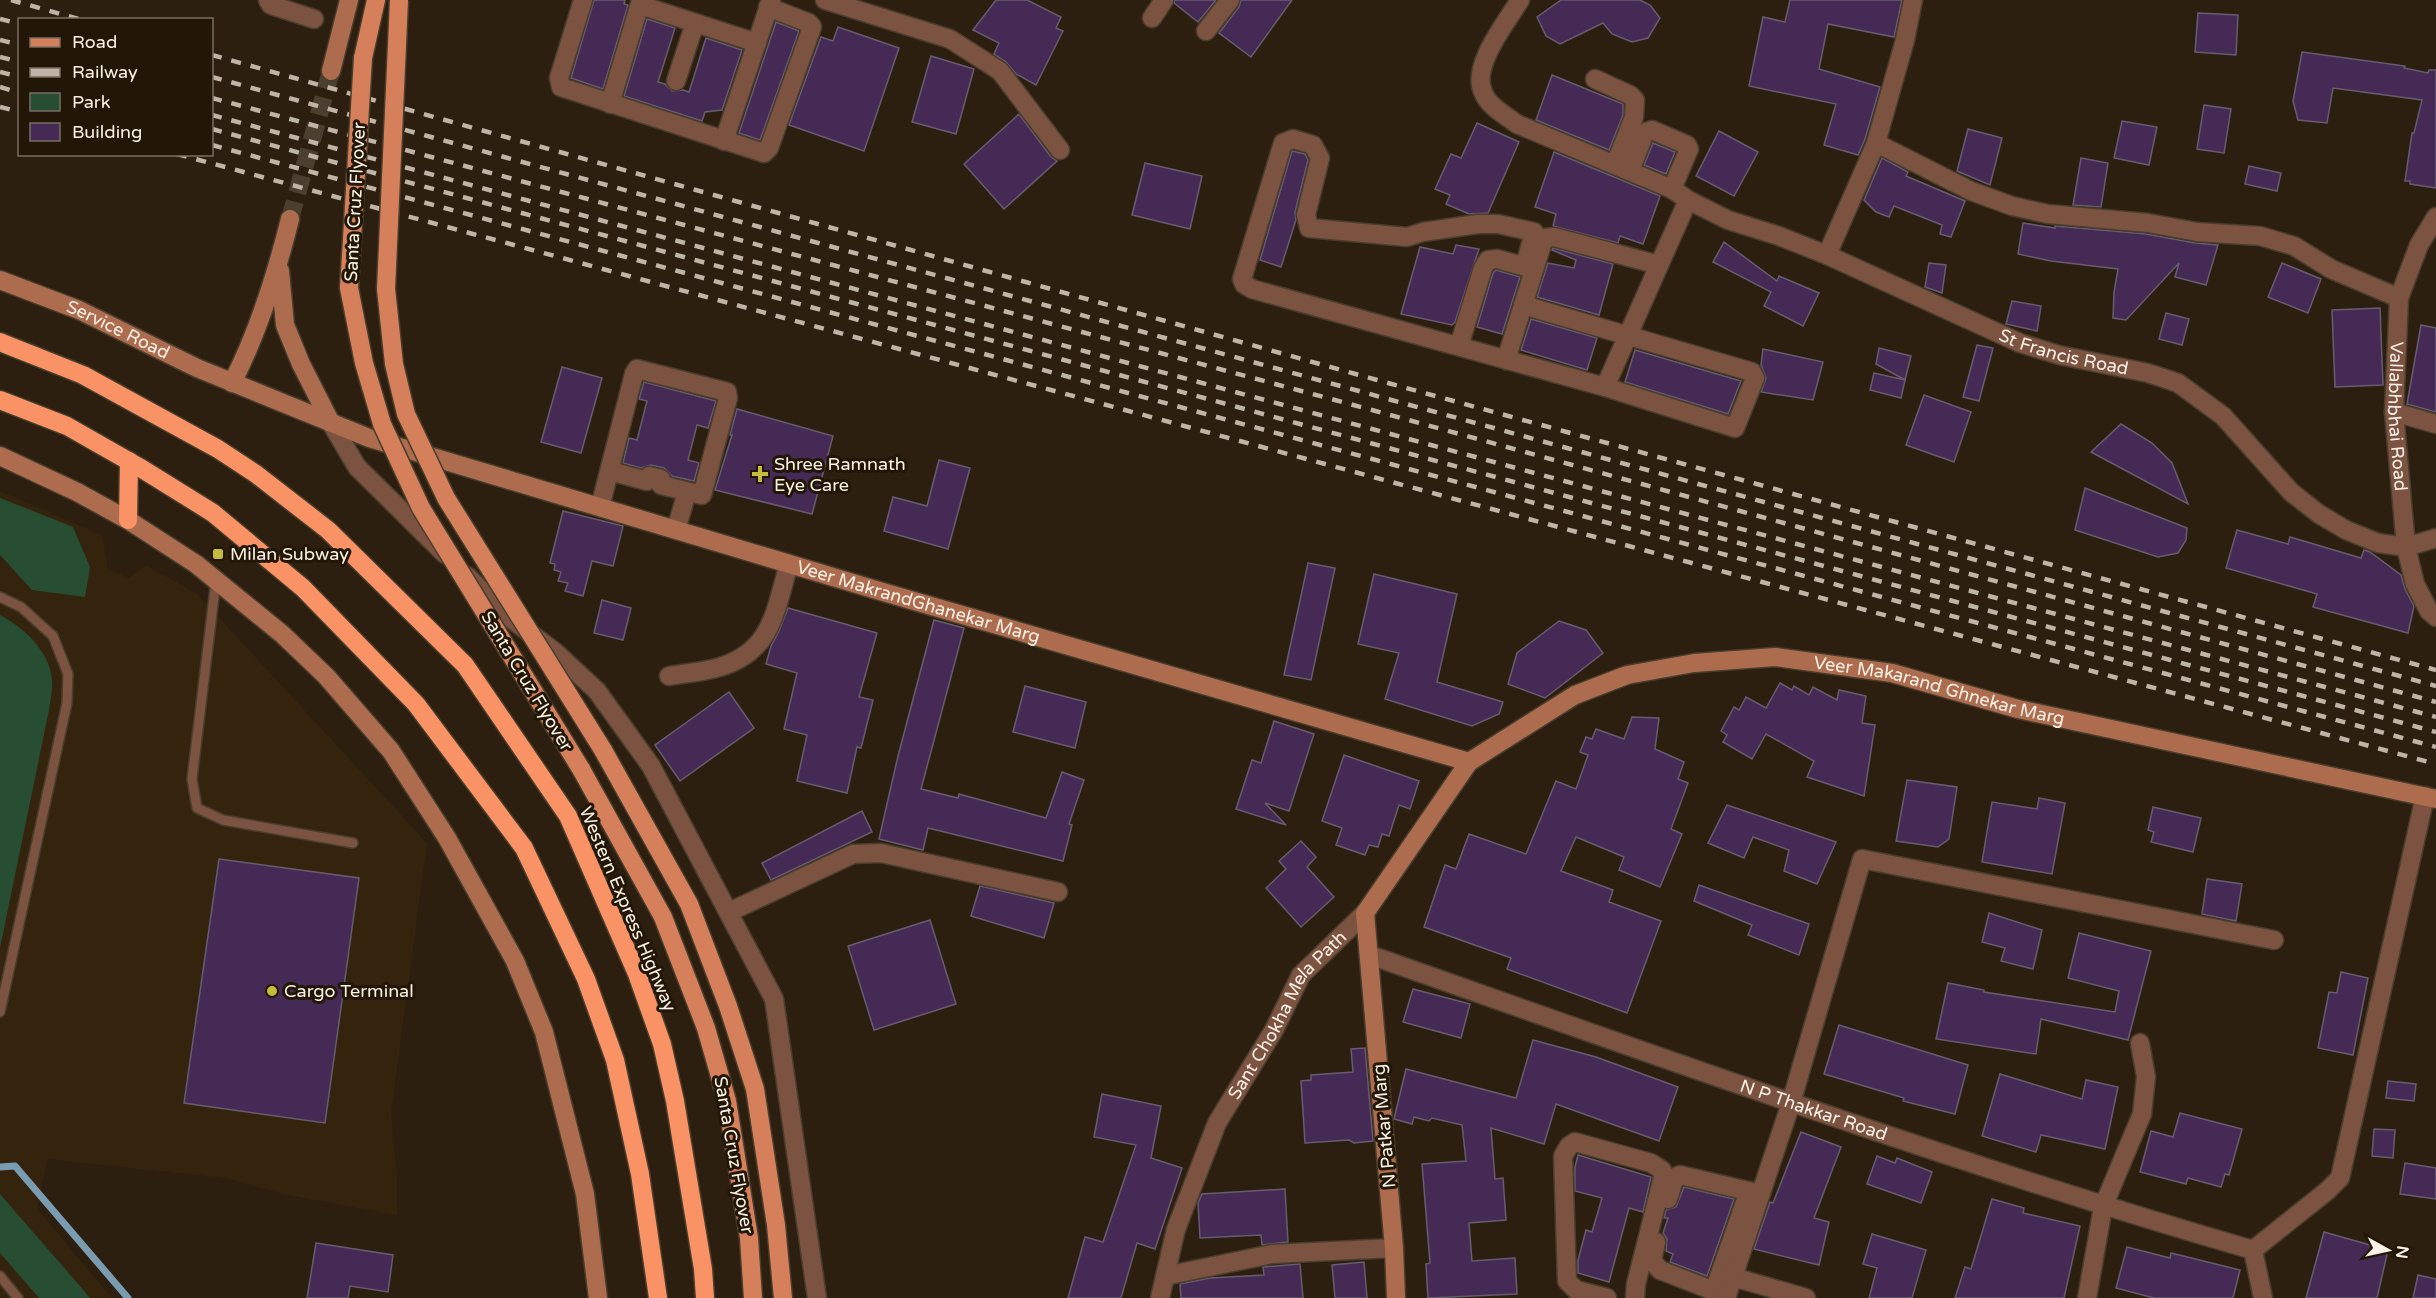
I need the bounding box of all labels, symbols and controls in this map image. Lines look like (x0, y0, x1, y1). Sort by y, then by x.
legend (18, 18, 213, 156)
text: Road (72, 31, 117, 53)
text: Railway (72, 61, 138, 83)
text: Park (72, 91, 111, 113)
text: Building (72, 121, 142, 143)
street label: Santa Cruz Flyover (340, 122, 370, 282)
street label: Service Road (63, 295, 173, 364)
street label: St Francis Road (1995, 324, 2130, 380)
street label: Vallabhbhai Road (2383, 341, 2412, 492)
place label: Shree Ramnath Eye Care (774, 453, 906, 496)
marker: Shree Ramnath Eye Care (751, 465, 769, 483)
place label: Milan Subway (230, 543, 349, 565)
marker: Milan Subway (211, 547, 225, 561)
street label: Veer MakrandGhanekar Marg (794, 556, 1043, 648)
street label: Santa Cruz Flyover (476, 607, 578, 755)
street label: Veer Makarand Ghnekar Marg (1812, 651, 2067, 730)
street label: Western Express Highway (575, 803, 681, 1015)
street label: Sant Chokha Mela Path (1223, 926, 1351, 1103)
place label: Cargo Terminal (284, 980, 414, 1002)
marker: Cargo Terminal (265, 984, 279, 998)
street label: N Patkar Marg (1368, 1063, 1400, 1189)
street label: Santa Cruz Flyover (709, 1074, 759, 1236)
street label: N P Thakkar Road (1737, 1075, 1890, 1145)
north arrow (2358, 1220, 2418, 1280)
text: N (2391, 1244, 2413, 1260)

